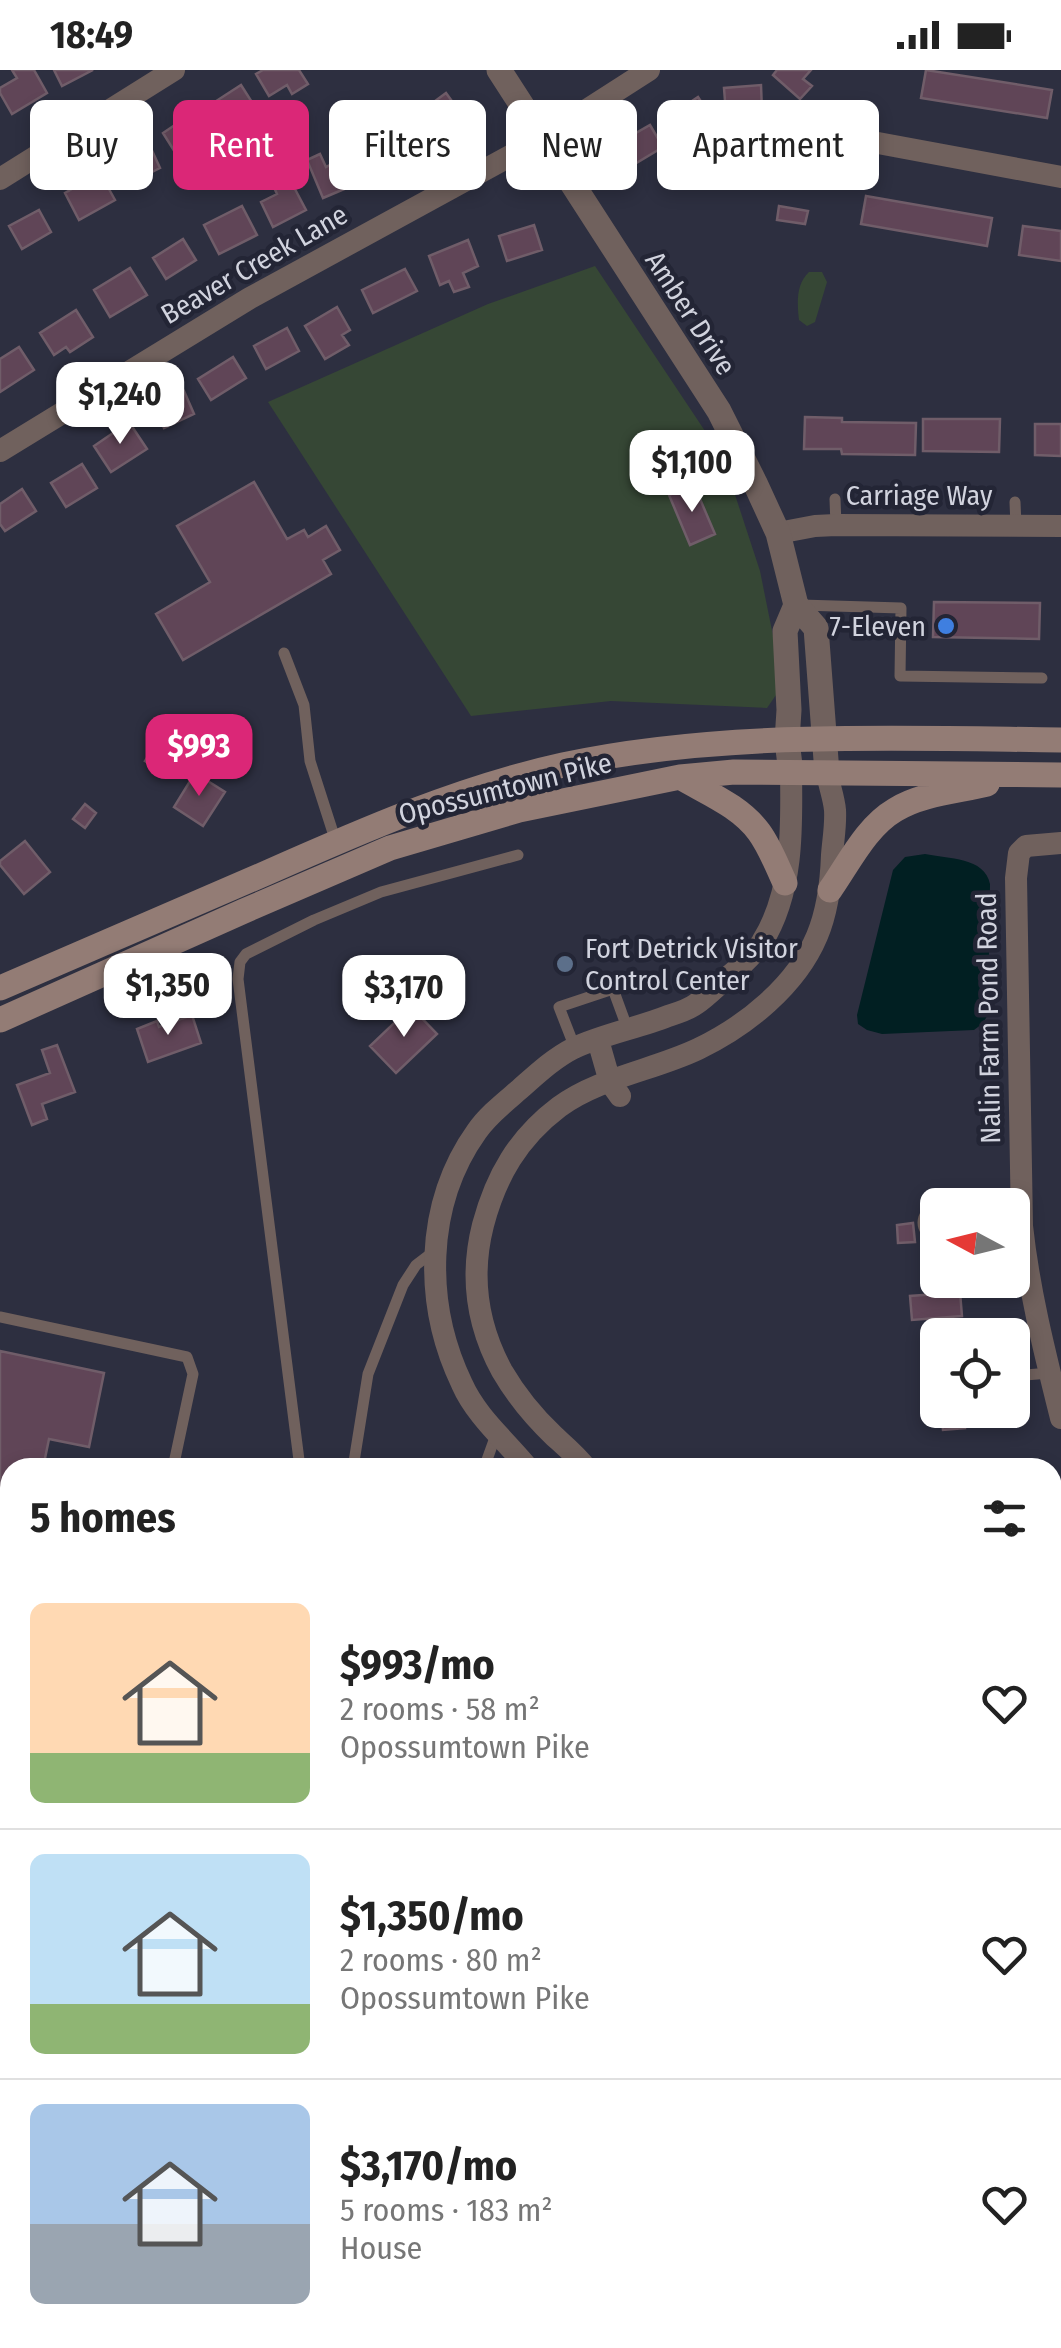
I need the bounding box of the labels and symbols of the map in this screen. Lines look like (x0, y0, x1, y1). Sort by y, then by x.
street label: Beaver Creek Lane (155, 198, 353, 331)
street label: Amber Drive (638, 245, 743, 381)
pin: $1,240 (39, 362, 201, 447)
pin: $1,100 (611, 430, 773, 515)
street label: Carriage Way (846, 479, 993, 512)
place label: 7-Eleven (829, 610, 926, 643)
marker: 7-Eleven (935, 615, 957, 637)
pin: $993 (140, 714, 258, 799)
street label: Opossumtown Pike (395, 746, 615, 831)
street label: Nalin Farm Pond Road (970, 892, 1007, 1144)
place label: Fort Detrick Visitor Control Center (585, 932, 798, 997)
pin: $1,350 (87, 953, 249, 1038)
marker: Fort Detrick Visitor Control Center (554, 953, 576, 975)
pin: $3,170 (323, 955, 485, 1040)
north arrow (920, 1188, 1030, 1298)

